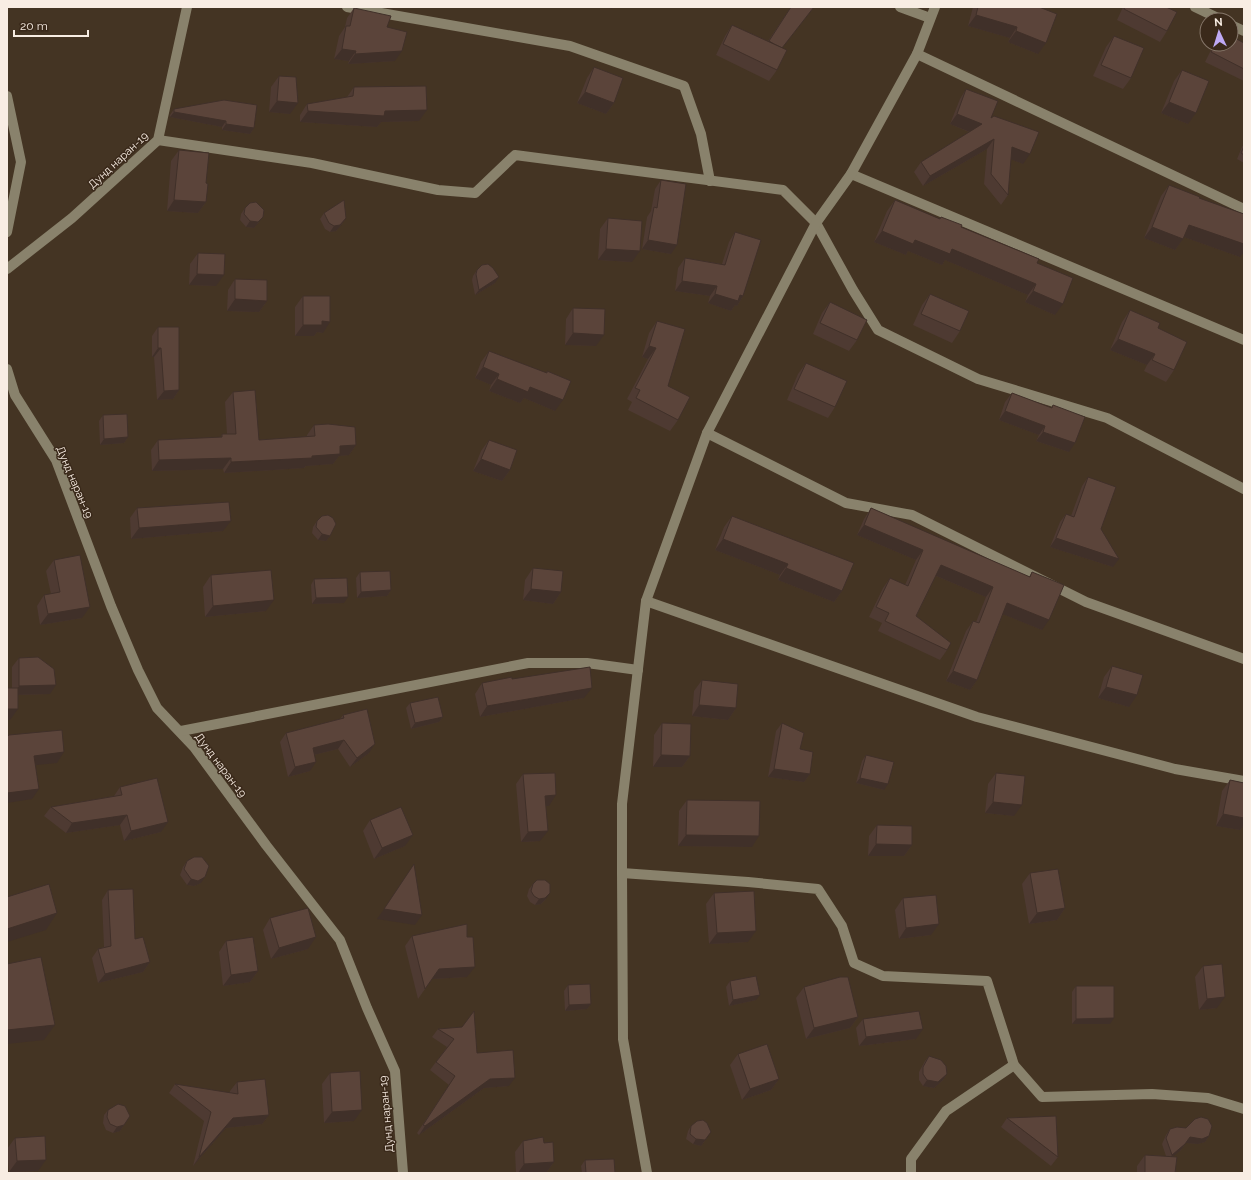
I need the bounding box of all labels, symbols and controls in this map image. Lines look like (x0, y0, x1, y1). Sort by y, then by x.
scale bar (14, 12, 88, 38)
north arrow (1199, 12, 1239, 52)
text: N (1214, 16, 1223, 29)
text: 20 m (20, 19, 48, 33)
street label: Дунд наран-19 (86, 129, 151, 191)
street label: Дунд наран-19 (53, 444, 96, 520)
street label: Дунд наран-19 (192, 731, 249, 800)
street label: Дунд наран-19 (377, 1075, 396, 1153)

